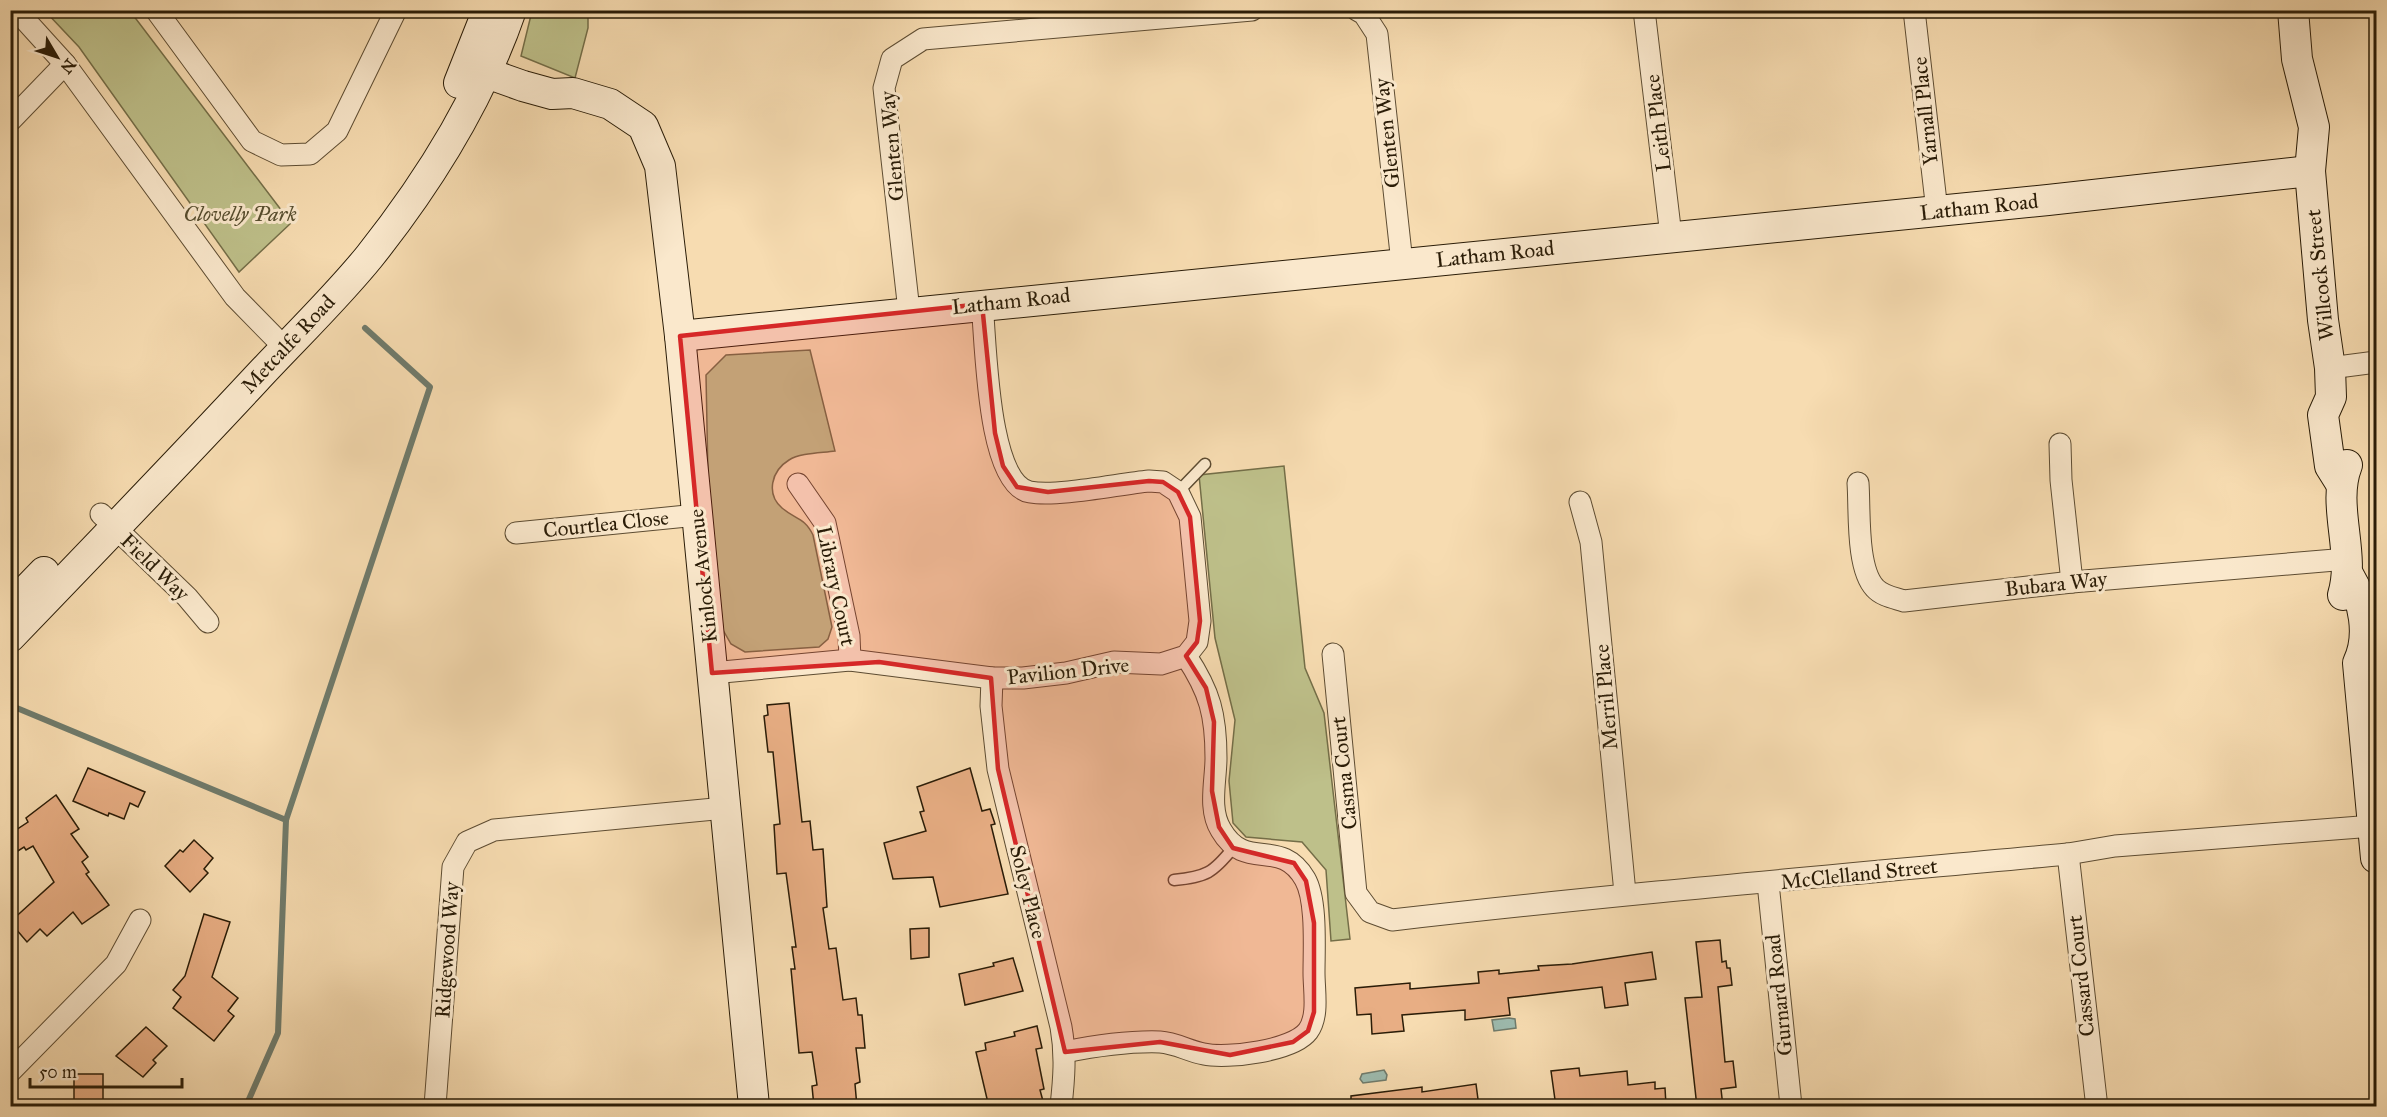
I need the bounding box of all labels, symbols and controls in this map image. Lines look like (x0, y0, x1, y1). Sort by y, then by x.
north arrow (27, 27, 87, 87)
text: N (56, 55, 80, 78)
street label: Yarnall Place (1906, 55, 1944, 167)
street label: Leith Place (1639, 73, 1677, 173)
street label: Glenten Way (1368, 76, 1406, 189)
street label: Glenten Way (874, 89, 910, 202)
street label: Latham Road (1918, 188, 2040, 226)
park label: Clovelly Park (183, 201, 297, 227)
street label: Willcock Street (2300, 207, 2340, 342)
street label: Latham Road (1434, 235, 1556, 273)
street label: Latham Road (950, 282, 1072, 320)
street label: Metcalfe Road (236, 289, 341, 399)
street label: Courtlea Close (542, 504, 670, 544)
street label: Kinlock Avenue (683, 507, 723, 644)
street label: Library Court (811, 524, 862, 649)
street label: Field Way (115, 528, 196, 607)
street label: Bubara Way (2004, 566, 2110, 602)
street label: Merril Place (1588, 643, 1624, 751)
street label: Pavilion Drive (1006, 652, 1131, 690)
street label: Casma Court (1325, 715, 1363, 831)
street label: Soley Place (1004, 843, 1052, 942)
street label: McClelland Street (1779, 853, 1939, 895)
street label: Ridgewood Way (429, 880, 465, 1019)
street label: Cassard Court (2062, 914, 2100, 1038)
street label: Gurnard Road (1760, 932, 1798, 1057)
scale bar (30, 1051, 182, 1089)
text: 50 m (39, 1061, 77, 1083)

